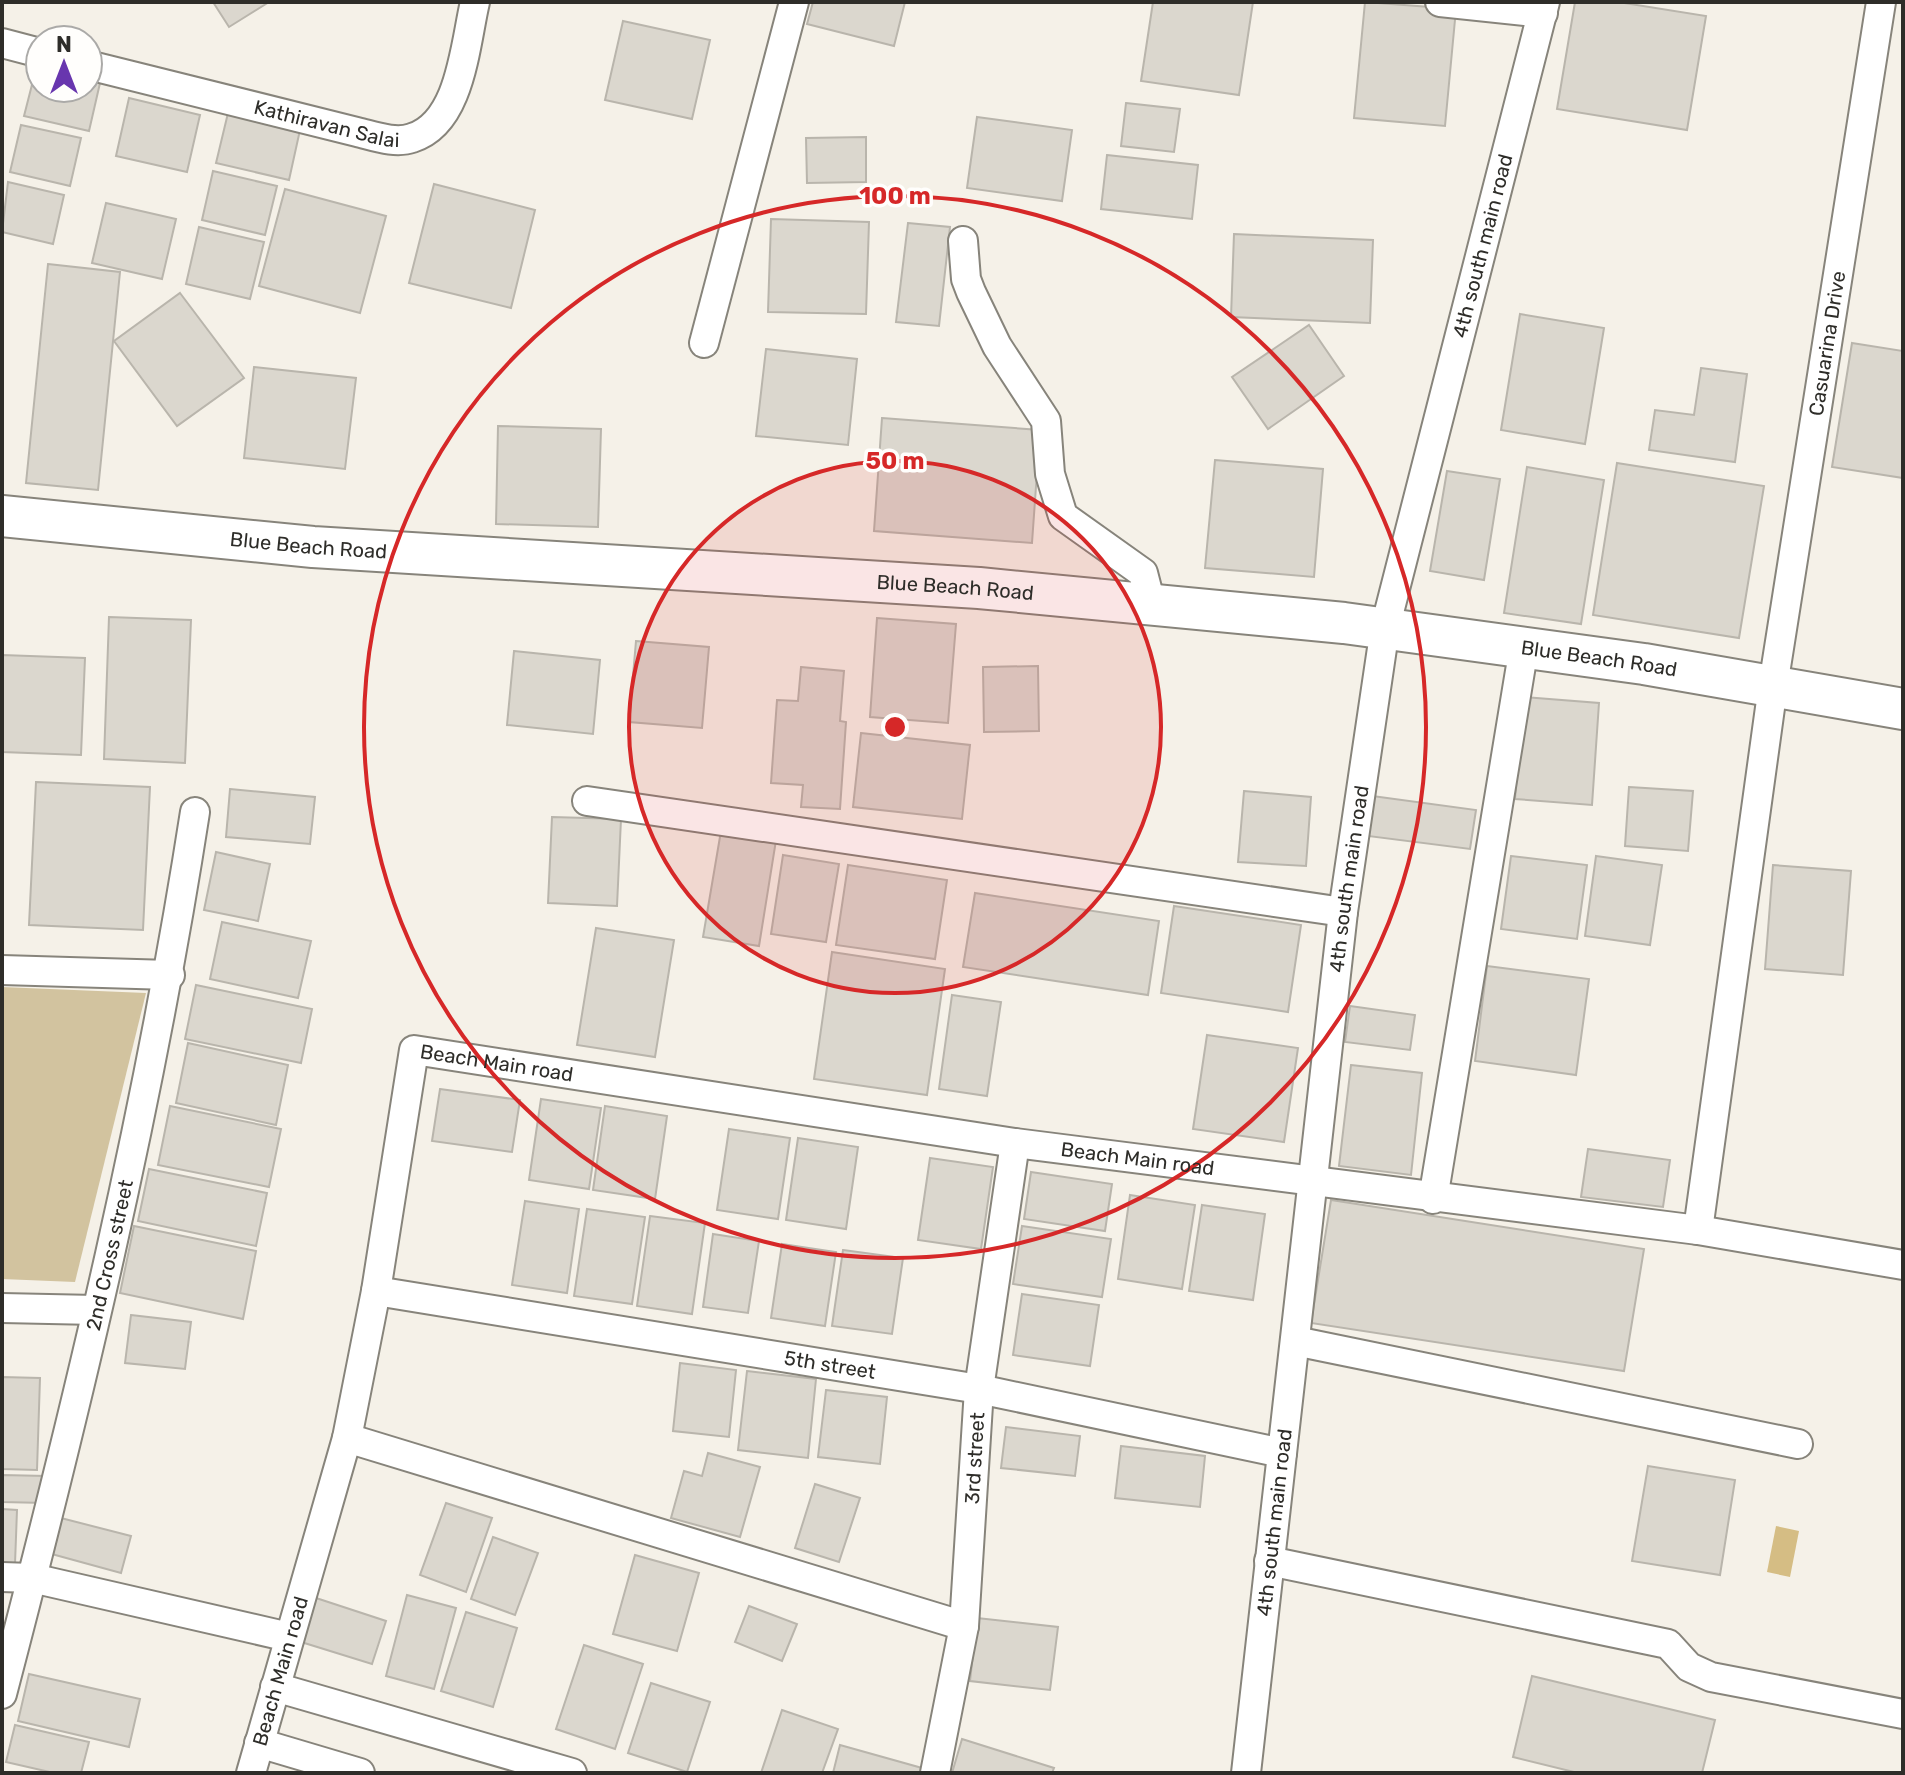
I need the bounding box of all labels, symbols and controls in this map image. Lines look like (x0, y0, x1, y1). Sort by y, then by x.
north arrow (24, 24, 104, 104)
text: N (56, 31, 72, 58)
street label: Kathiravan Salai (252, 95, 400, 152)
street label: 4th south main road (1448, 152, 1518, 340)
text: 100 m (859, 182, 931, 210)
street label: Casuarina Drive (1804, 269, 1850, 418)
text: 50 m (866, 447, 924, 475)
street label: Blue Beach Road (229, 527, 388, 564)
street label: Blue Beach Road (876, 570, 1035, 605)
street label: Blue Beach Road (1519, 635, 1679, 682)
centre of rings (881, 713, 909, 741)
street label: 4th south main road (1324, 784, 1374, 974)
street label: Beach Main road (419, 1039, 575, 1086)
street label: Beach Main road (1059, 1137, 1216, 1180)
street label: 2nd Cross street (81, 1177, 138, 1333)
street label: 5th street (783, 1346, 878, 1384)
street label: 3rd street (960, 1411, 990, 1505)
street label: 4th south main road (1252, 1428, 1297, 1618)
street label: Beach Main road (247, 1594, 313, 1749)

